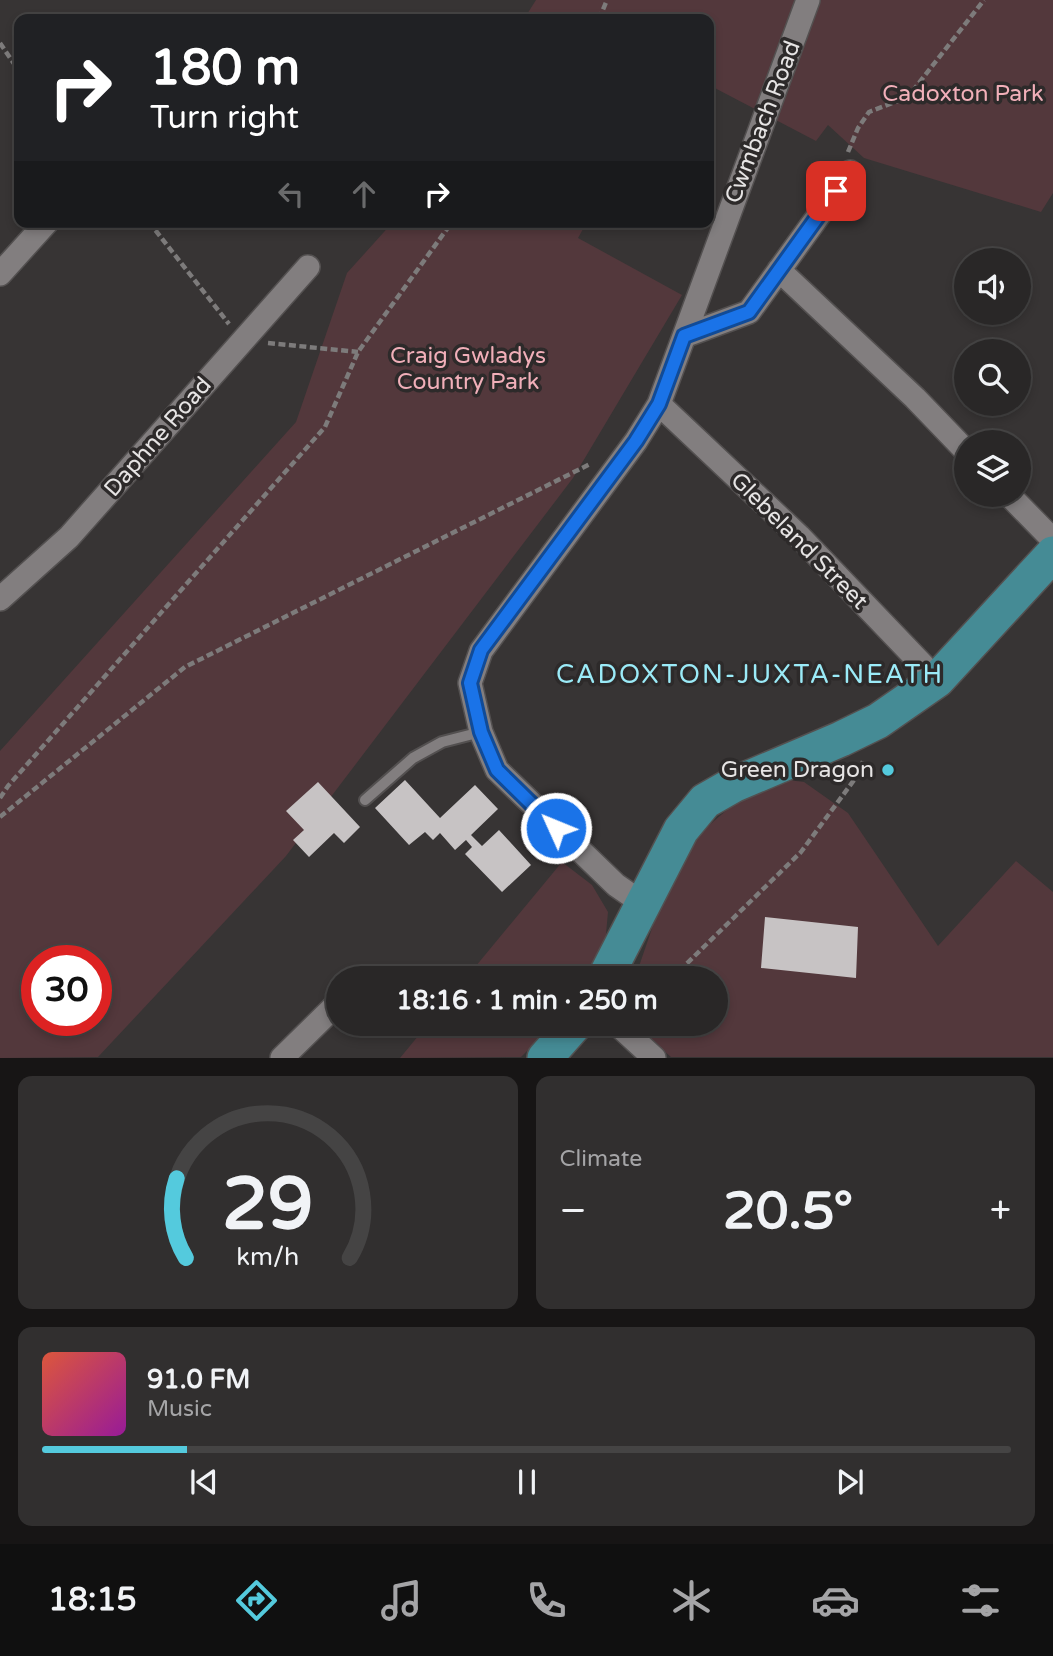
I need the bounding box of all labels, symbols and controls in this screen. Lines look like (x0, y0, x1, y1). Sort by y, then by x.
street label: Cwmbach Road (719, 37, 807, 207)
text: 180 m (150, 39, 300, 98)
icon: right (35, 42, 126, 133)
park label: Cadoxton Park (882, 80, 1044, 108)
text: Turn right (150, 99, 299, 137)
pin (806, 161, 866, 221)
icon: arrive (817, 172, 855, 210)
icon: left (272, 175, 310, 213)
icon: ahead (345, 175, 383, 213)
icon: right (418, 175, 456, 213)
map controls (954, 248, 1031, 507)
button: sound (954, 248, 1031, 325)
button: search (954, 339, 1031, 416)
park label: Craig Gwladys Country Park (390, 342, 546, 396)
street label: Daphne Road (98, 371, 218, 503)
button: layers (954, 430, 1031, 507)
street label: Glebeland Street (725, 467, 874, 616)
district label: CADOXTON-JUXTA-NEATH (556, 659, 944, 690)
place label: Green Dragon (721, 756, 874, 784)
marker: Green Dragon (880, 762, 896, 778)
position arrow (519, 791, 593, 865)
speed limit sign: 30 (21, 945, 112, 1036)
text: 18:16 · 1 min · 250 m (396, 985, 658, 1016)
text: Climate (560, 1145, 642, 1173)
text: 29 (222, 1162, 313, 1250)
text: 20.5° (723, 1180, 853, 1243)
text: − (560, 1188, 587, 1234)
text: + (990, 1188, 1011, 1234)
text: km/h (236, 1242, 299, 1272)
text: 91.0 FM (147, 1364, 250, 1395)
text: Music (147, 1395, 212, 1423)
icon: previous (185, 1463, 223, 1501)
icon: pause (508, 1463, 546, 1501)
icon: next (831, 1463, 869, 1501)
icon: directions (232, 1576, 281, 1625)
icon: music (377, 1576, 426, 1625)
icon: phone (522, 1576, 571, 1625)
icon: climate (667, 1576, 716, 1625)
icon: car (811, 1576, 860, 1625)
icon: filters (956, 1576, 1005, 1625)
text: 18:15 (48, 1581, 137, 1619)

